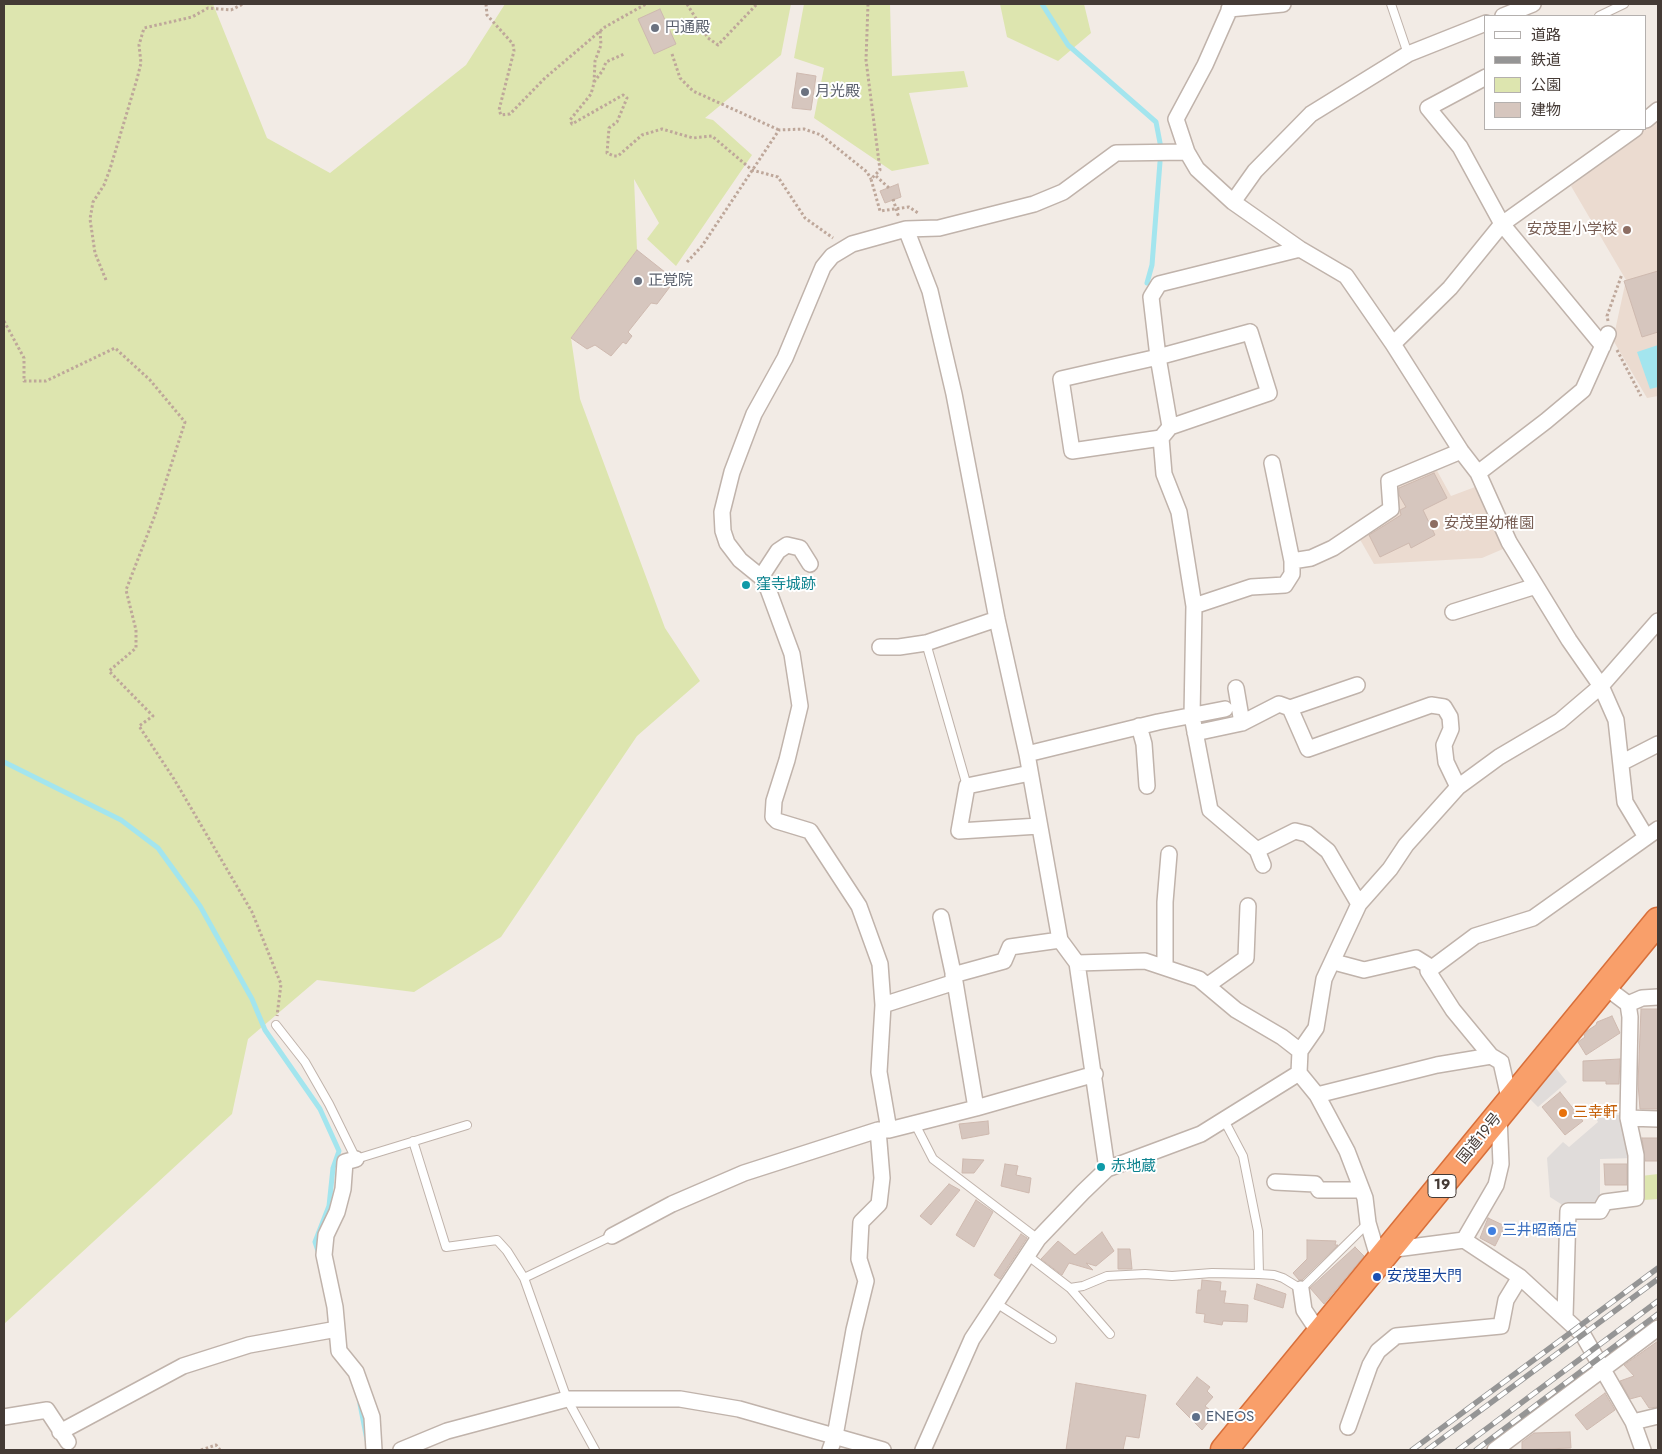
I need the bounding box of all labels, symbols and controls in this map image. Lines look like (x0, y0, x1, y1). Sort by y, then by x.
legend (1484, 15, 1647, 130)
place label: 円通殿 (665, 19, 710, 37)
marker: 円通殿 (649, 22, 661, 34)
text: 道路 (1531, 24, 1561, 46)
text: 鉄道 (1531, 49, 1561, 71)
text: 公園 (1531, 74, 1561, 96)
place label: 月光殿 (815, 83, 860, 101)
marker: 月光殿 (799, 86, 811, 98)
text: 建物 (1531, 99, 1561, 121)
place label: 安茂里小学校 (1527, 221, 1617, 239)
marker: 安茂里小学校 (1621, 224, 1633, 236)
place label: 正覚院 (648, 272, 693, 290)
marker: 正覚院 (632, 275, 644, 287)
place label: 安茂里幼稚園 (1444, 515, 1534, 533)
marker: 安茂里幼稚園 (1428, 518, 1440, 530)
place label: 窪寺城跡 (756, 576, 816, 594)
marker: 窪寺城跡 (740, 579, 752, 591)
place label: 三幸軒 (1573, 1104, 1618, 1122)
marker: 三幸軒 (1557, 1107, 1569, 1119)
street label: 国道19号 (1454, 1110, 1506, 1168)
place label: 赤地蔵 (1111, 1158, 1156, 1176)
marker: 赤地蔵 (1095, 1161, 1107, 1173)
road number: 19 (1428, 1174, 1456, 1198)
place label: 三井昭商店 (1502, 1222, 1577, 1240)
marker: 三井昭商店 (1486, 1225, 1498, 1237)
place label: 安茂里大門 (1387, 1268, 1462, 1286)
marker: 安茂里大門 (1371, 1271, 1383, 1283)
place label: ENEOS (1206, 1408, 1254, 1426)
marker: ENEOS (1190, 1411, 1202, 1423)

